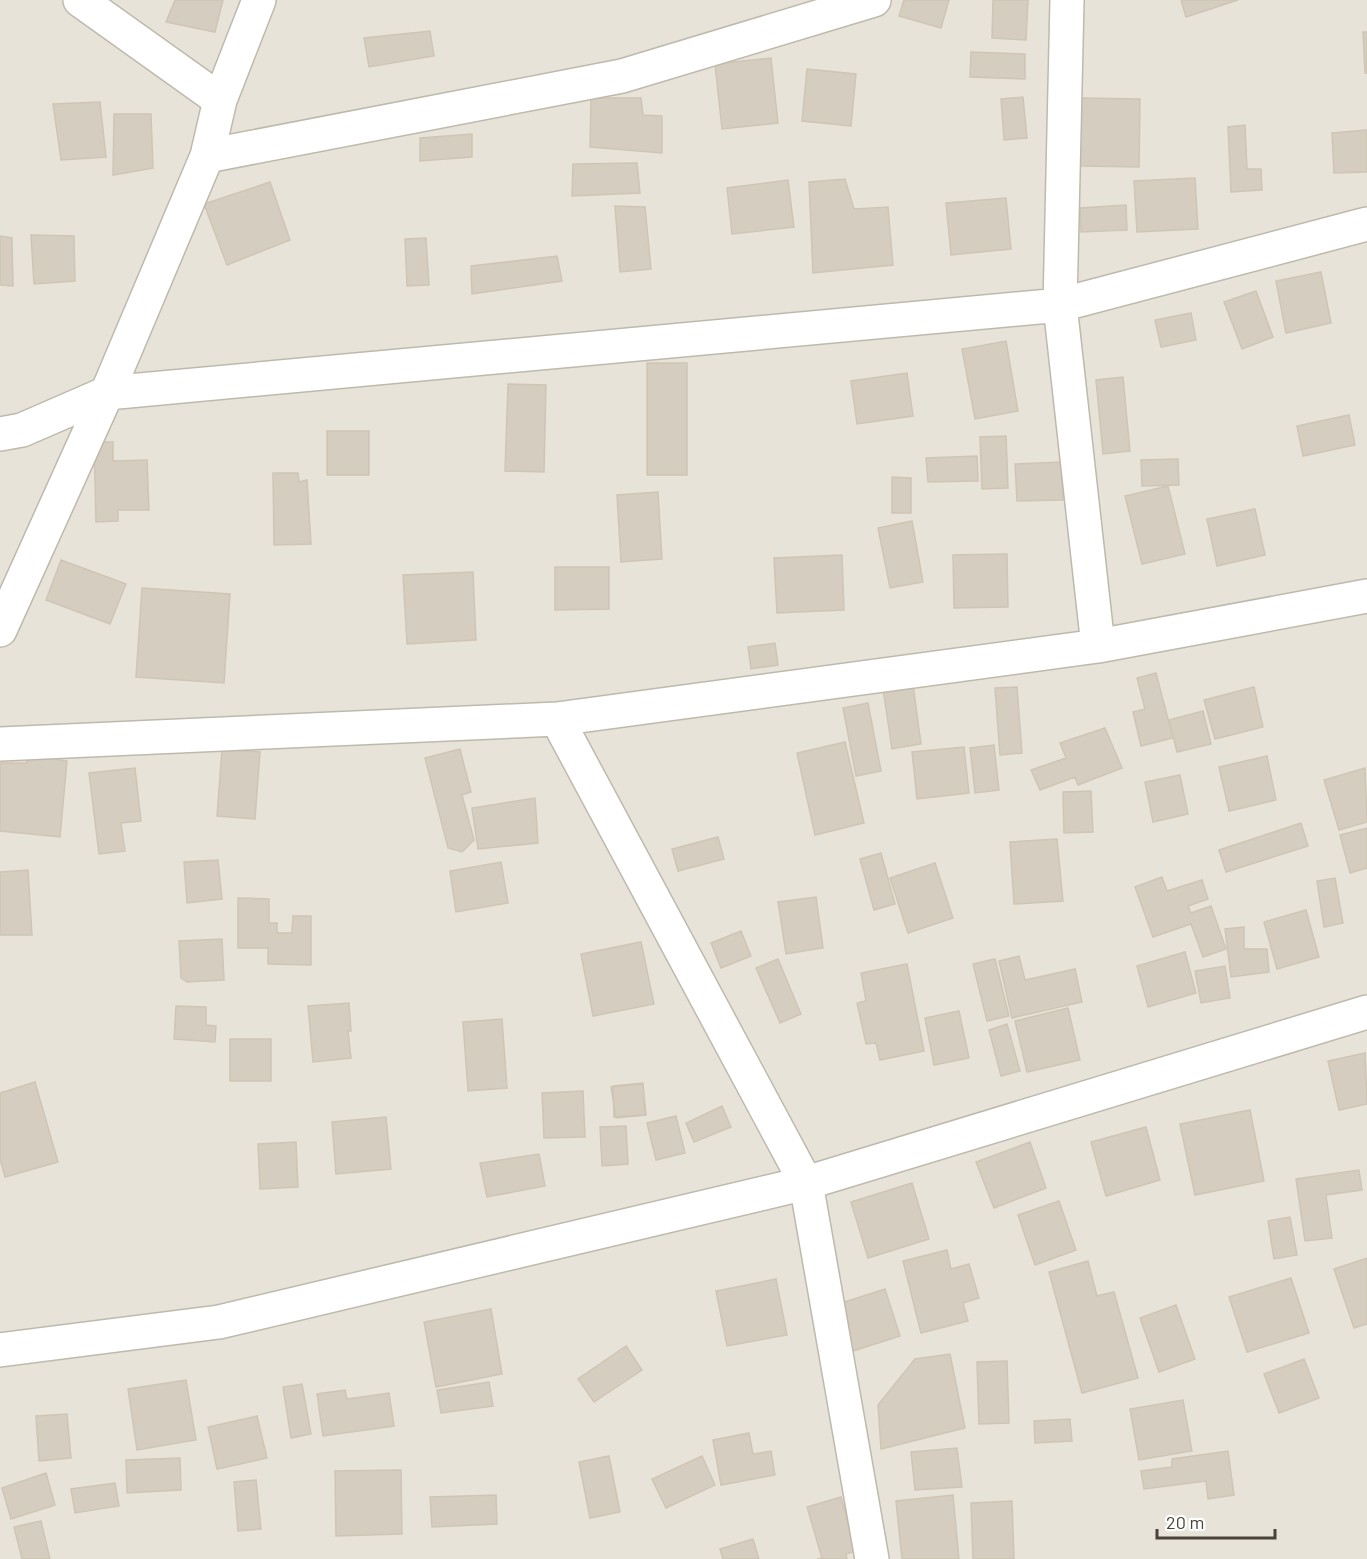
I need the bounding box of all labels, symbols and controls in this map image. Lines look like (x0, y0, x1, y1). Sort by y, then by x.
scale bar (1157, 1502, 1276, 1540)
text: 20 m (1166, 1511, 1204, 1533)

